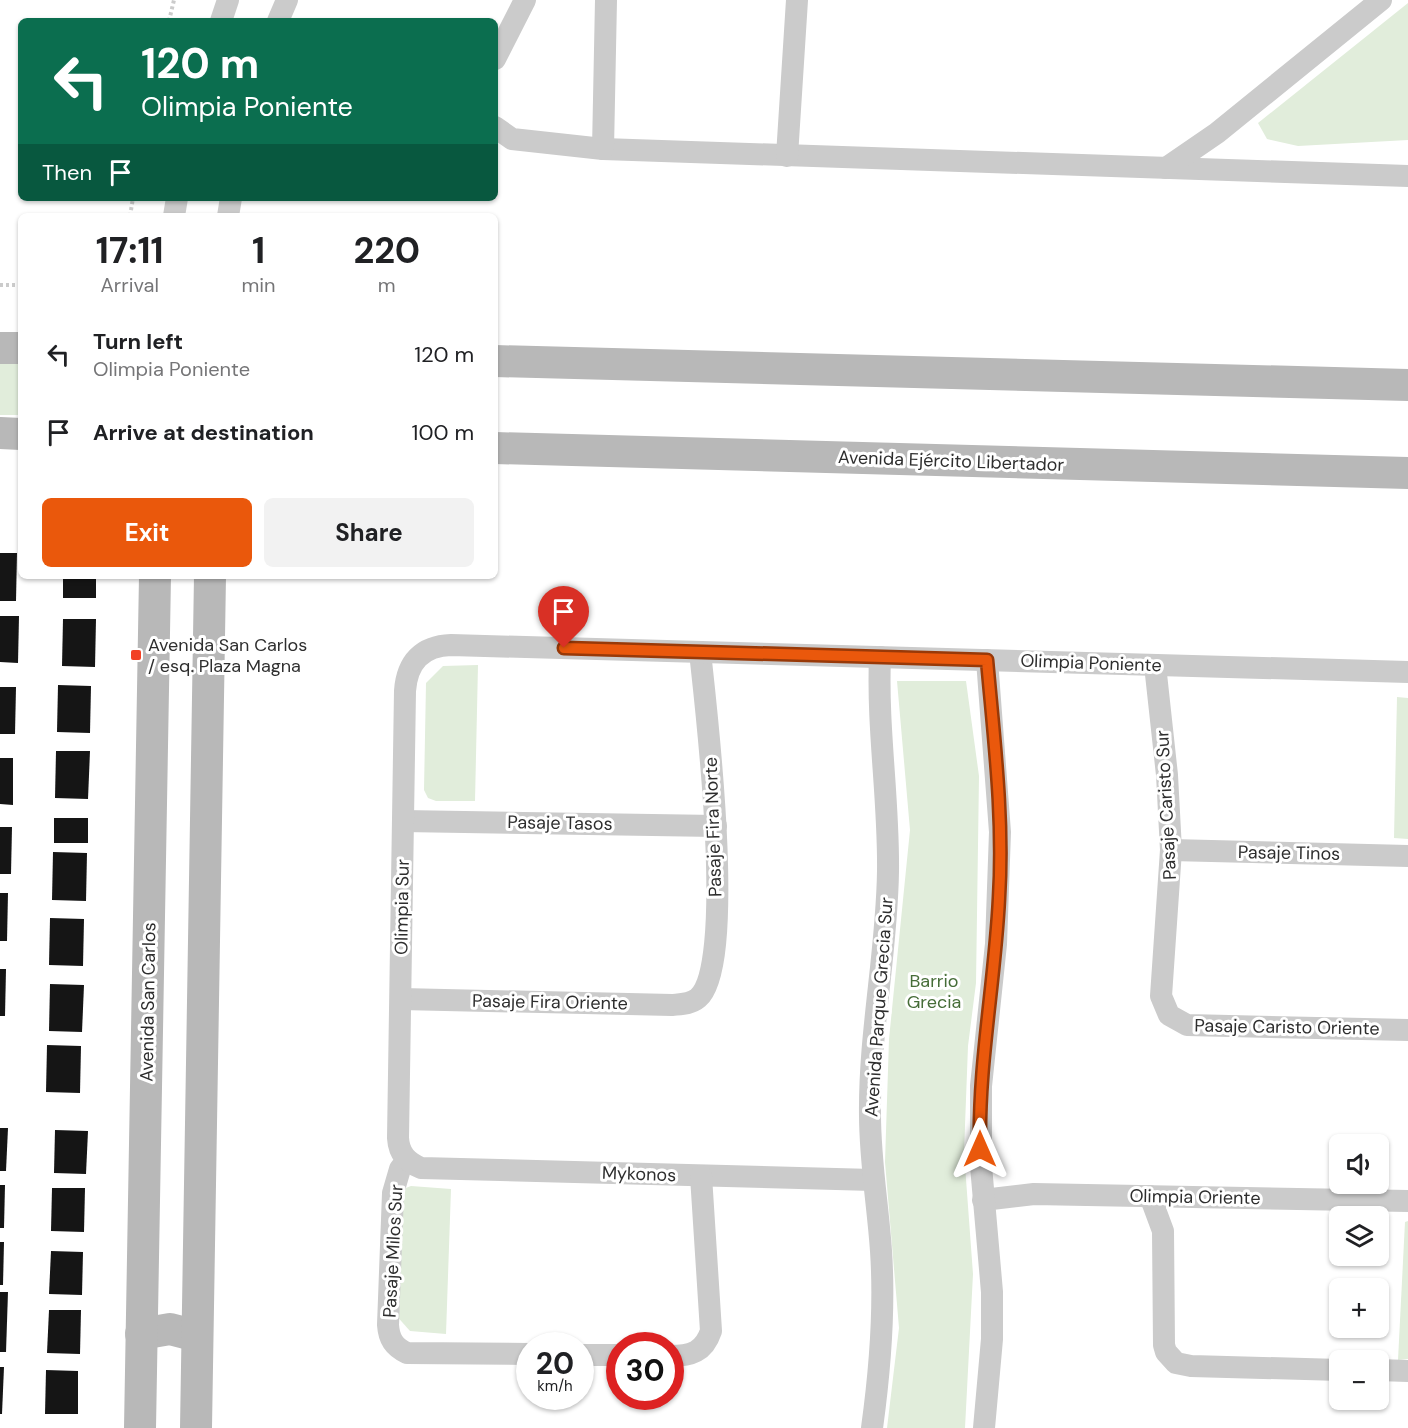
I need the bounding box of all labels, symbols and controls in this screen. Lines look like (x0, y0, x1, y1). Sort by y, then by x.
text: 120 m (141, 36, 259, 91)
icon: left (42, 42, 120, 120)
text: Olimpia Poniente (141, 89, 353, 124)
icon: arrive (104, 156, 137, 189)
text: Then (42, 158, 92, 187)
text: 17:11 (96, 227, 164, 274)
text: 1 (252, 227, 265, 274)
text: 220 (353, 227, 420, 274)
text: Arrival (101, 272, 159, 298)
text: min (241, 272, 276, 298)
text: m (378, 272, 396, 298)
text: Turn left (93, 327, 183, 356)
icon: left (42, 338, 75, 371)
text: 120 m (414, 340, 474, 369)
text: Olimpia Poniente (93, 356, 250, 382)
icon: arrive (42, 416, 75, 449)
text: Arrive at destination (93, 418, 314, 447)
text: 100 m (412, 418, 474, 447)
street label: Avenida Ejército Libertador (838, 445, 1065, 477)
button: Exit (42, 498, 252, 567)
button: Share (264, 498, 474, 567)
pin (538, 586, 589, 648)
icon: arrive (547, 595, 580, 628)
place label: Avenida San Carlos / esq. Plaza Magna (148, 633, 307, 678)
marker: Avenida San Carlos / esq. Plaza Magna (129, 648, 143, 662)
street label: Olimpia Poniente (1020, 649, 1162, 677)
street label: Pasaje Caristo Sur (1150, 729, 1182, 881)
street label: Pasaje Fira Norte (699, 757, 727, 897)
street label: Pasaje Tasos (507, 810, 613, 836)
street label: Pasaje Tinos (1238, 840, 1340, 866)
street label: Olimpia Sur (389, 859, 415, 955)
street label: Avenida Parque Grecia Sur (859, 896, 899, 1118)
street label: Avenida San Carlos (135, 922, 161, 1082)
park label: Barrio Grecia (907, 969, 961, 1014)
street label: Pasaje Fira Oriente (472, 989, 628, 1015)
street label: Pasaje Caristo Oriente (1194, 1013, 1380, 1041)
position arrow (948, 1117, 1012, 1181)
map controls (1329, 1134, 1389, 1410)
button: sound (1329, 1134, 1389, 1194)
street label: Mykonos (601, 1161, 677, 1187)
street label: Pasaje Milos Sur (378, 1183, 408, 1318)
street label: Olimpia Oriente (1129, 1184, 1261, 1210)
button: layers (1329, 1206, 1389, 1266)
button: + (1329, 1278, 1389, 1338)
speed limit sign: 30 (606, 1332, 684, 1410)
text: 20 (536, 1344, 574, 1383)
button: − (1329, 1350, 1389, 1410)
text: km/h (537, 1376, 573, 1396)

